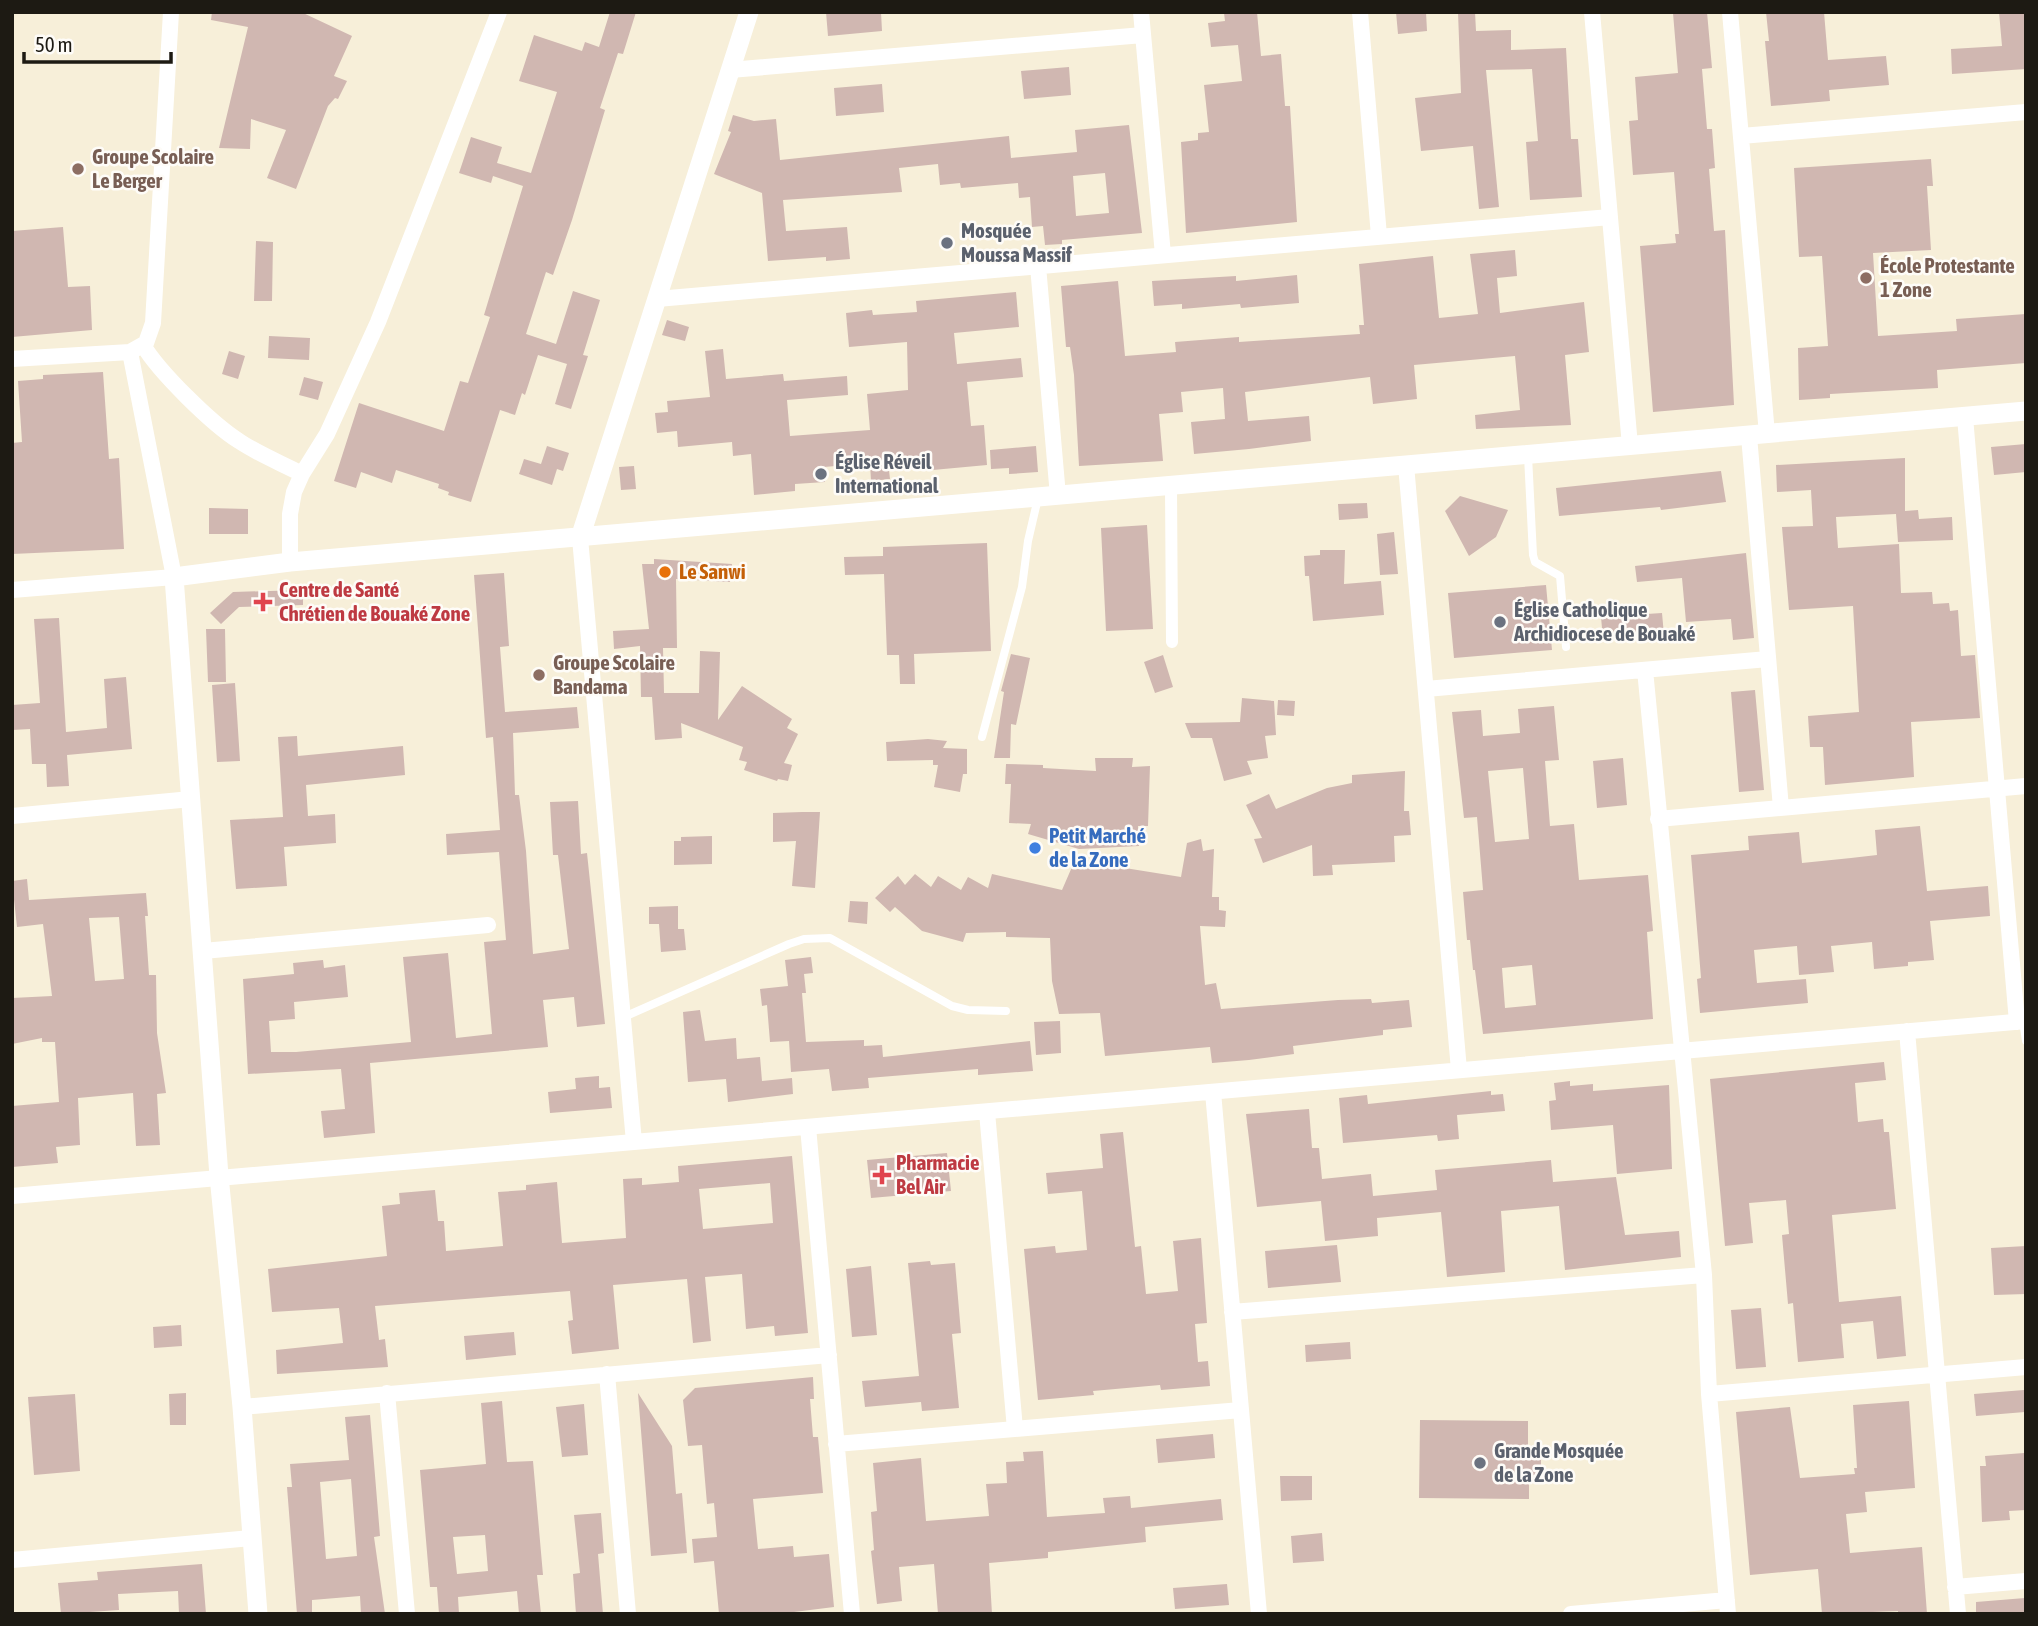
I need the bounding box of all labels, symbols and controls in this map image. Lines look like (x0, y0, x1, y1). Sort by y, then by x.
scale bar (24, 21, 172, 65)
text: 50 m (35, 32, 73, 56)
place label: Groupe Scolaire Le Berger (92, 144, 214, 192)
marker: Groupe Scolaire Le Berger (70, 161, 86, 177)
place label: Mosquée Moussa Massif (961, 218, 1072, 266)
marker: Mosquée Moussa Massif (939, 235, 955, 251)
place label: École Protestante 1 Zone (1880, 253, 2015, 301)
marker: École Protestante 1 Zone (1858, 270, 1874, 286)
place label: Église Réveil International (835, 449, 939, 497)
marker: Église Réveil International (813, 466, 829, 482)
place label: Le Sanwi (679, 559, 746, 583)
marker: Le Sanwi (657, 564, 673, 580)
place label: Centre de Santé Chrétien de Bouaké Zone (279, 577, 470, 625)
marker: Centre de Santé Chrétien de Bouaké Zone (253, 592, 273, 612)
place label: Église Catholique Archidiocese de Bouaké (1513, 597, 1696, 645)
marker: Église Catholique Archidiocese de Bouaké (1492, 614, 1508, 630)
place label: Groupe Scolaire Bandama (553, 650, 675, 698)
marker: Groupe Scolaire Bandama (531, 667, 547, 683)
place label: Petit Marché de la Zone (1049, 823, 1146, 871)
marker: Petit Marché de la Zone (1027, 840, 1043, 856)
place label: Pharmacie Bel Air (896, 1150, 979, 1198)
marker: Pharmacie Bel Air (874, 1167, 890, 1183)
place label: Grande Mosquée de la Zone (1494, 1438, 1624, 1486)
marker: Grande Mosquée de la Zone (1472, 1455, 1488, 1471)

